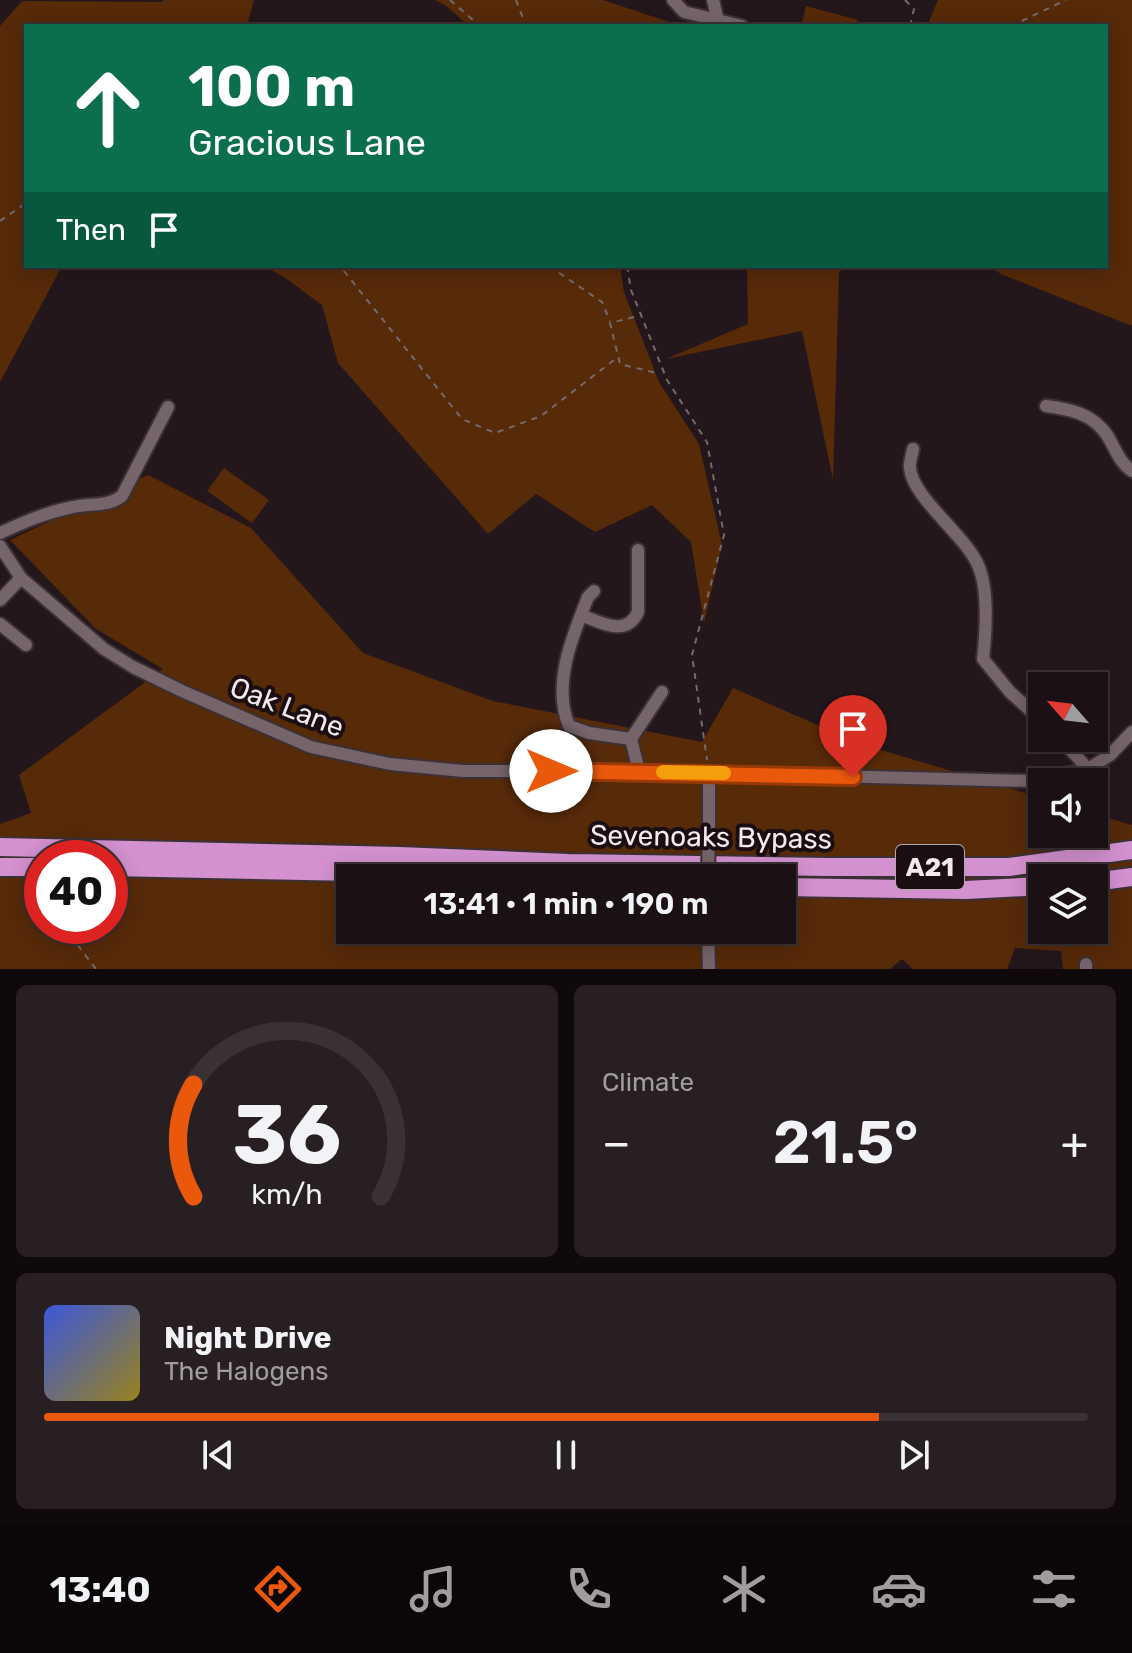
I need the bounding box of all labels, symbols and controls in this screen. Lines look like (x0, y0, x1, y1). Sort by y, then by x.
text: 100 m (188, 54, 355, 120)
icon: ahead (56, 56, 160, 160)
text: Gracious Lane (188, 121, 426, 164)
icon: arrive (142, 208, 186, 252)
text: Then (56, 212, 126, 248)
street label: Oak Lane (225, 670, 349, 744)
north arrow (1028, 672, 1108, 752)
map controls (1028, 672, 1108, 944)
pin (819, 695, 887, 777)
icon: arrive (831, 707, 875, 751)
position arrow (509, 729, 593, 813)
button: sound (1028, 768, 1108, 848)
street label: Sevenoaks Bypass (590, 818, 832, 856)
speed limit sign: 40 (24, 840, 128, 944)
road number: A21 (896, 845, 964, 889)
button: layers (1028, 864, 1108, 944)
text: 13:41 · 1 min · 190 m (424, 886, 708, 922)
text: Climate (602, 1067, 694, 1098)
text: 36 (233, 1085, 341, 1184)
text: 21.5° (773, 1107, 918, 1178)
text: − (602, 1117, 631, 1169)
text: + (1061, 1117, 1088, 1169)
text: km/h (251, 1177, 323, 1211)
text: Night Drive (164, 1320, 332, 1356)
text: The Halogens (164, 1356, 329, 1387)
icon: previous (196, 1433, 240, 1477)
icon: pause (544, 1433, 588, 1477)
icon: next (892, 1433, 936, 1477)
icon: directions (250, 1561, 306, 1617)
icon: music (405, 1561, 461, 1617)
icon: phone (561, 1561, 617, 1617)
icon: climate (716, 1561, 772, 1617)
icon: car (871, 1561, 927, 1617)
icon: filters (1026, 1561, 1082, 1617)
text: 13:40 (50, 1568, 151, 1611)

